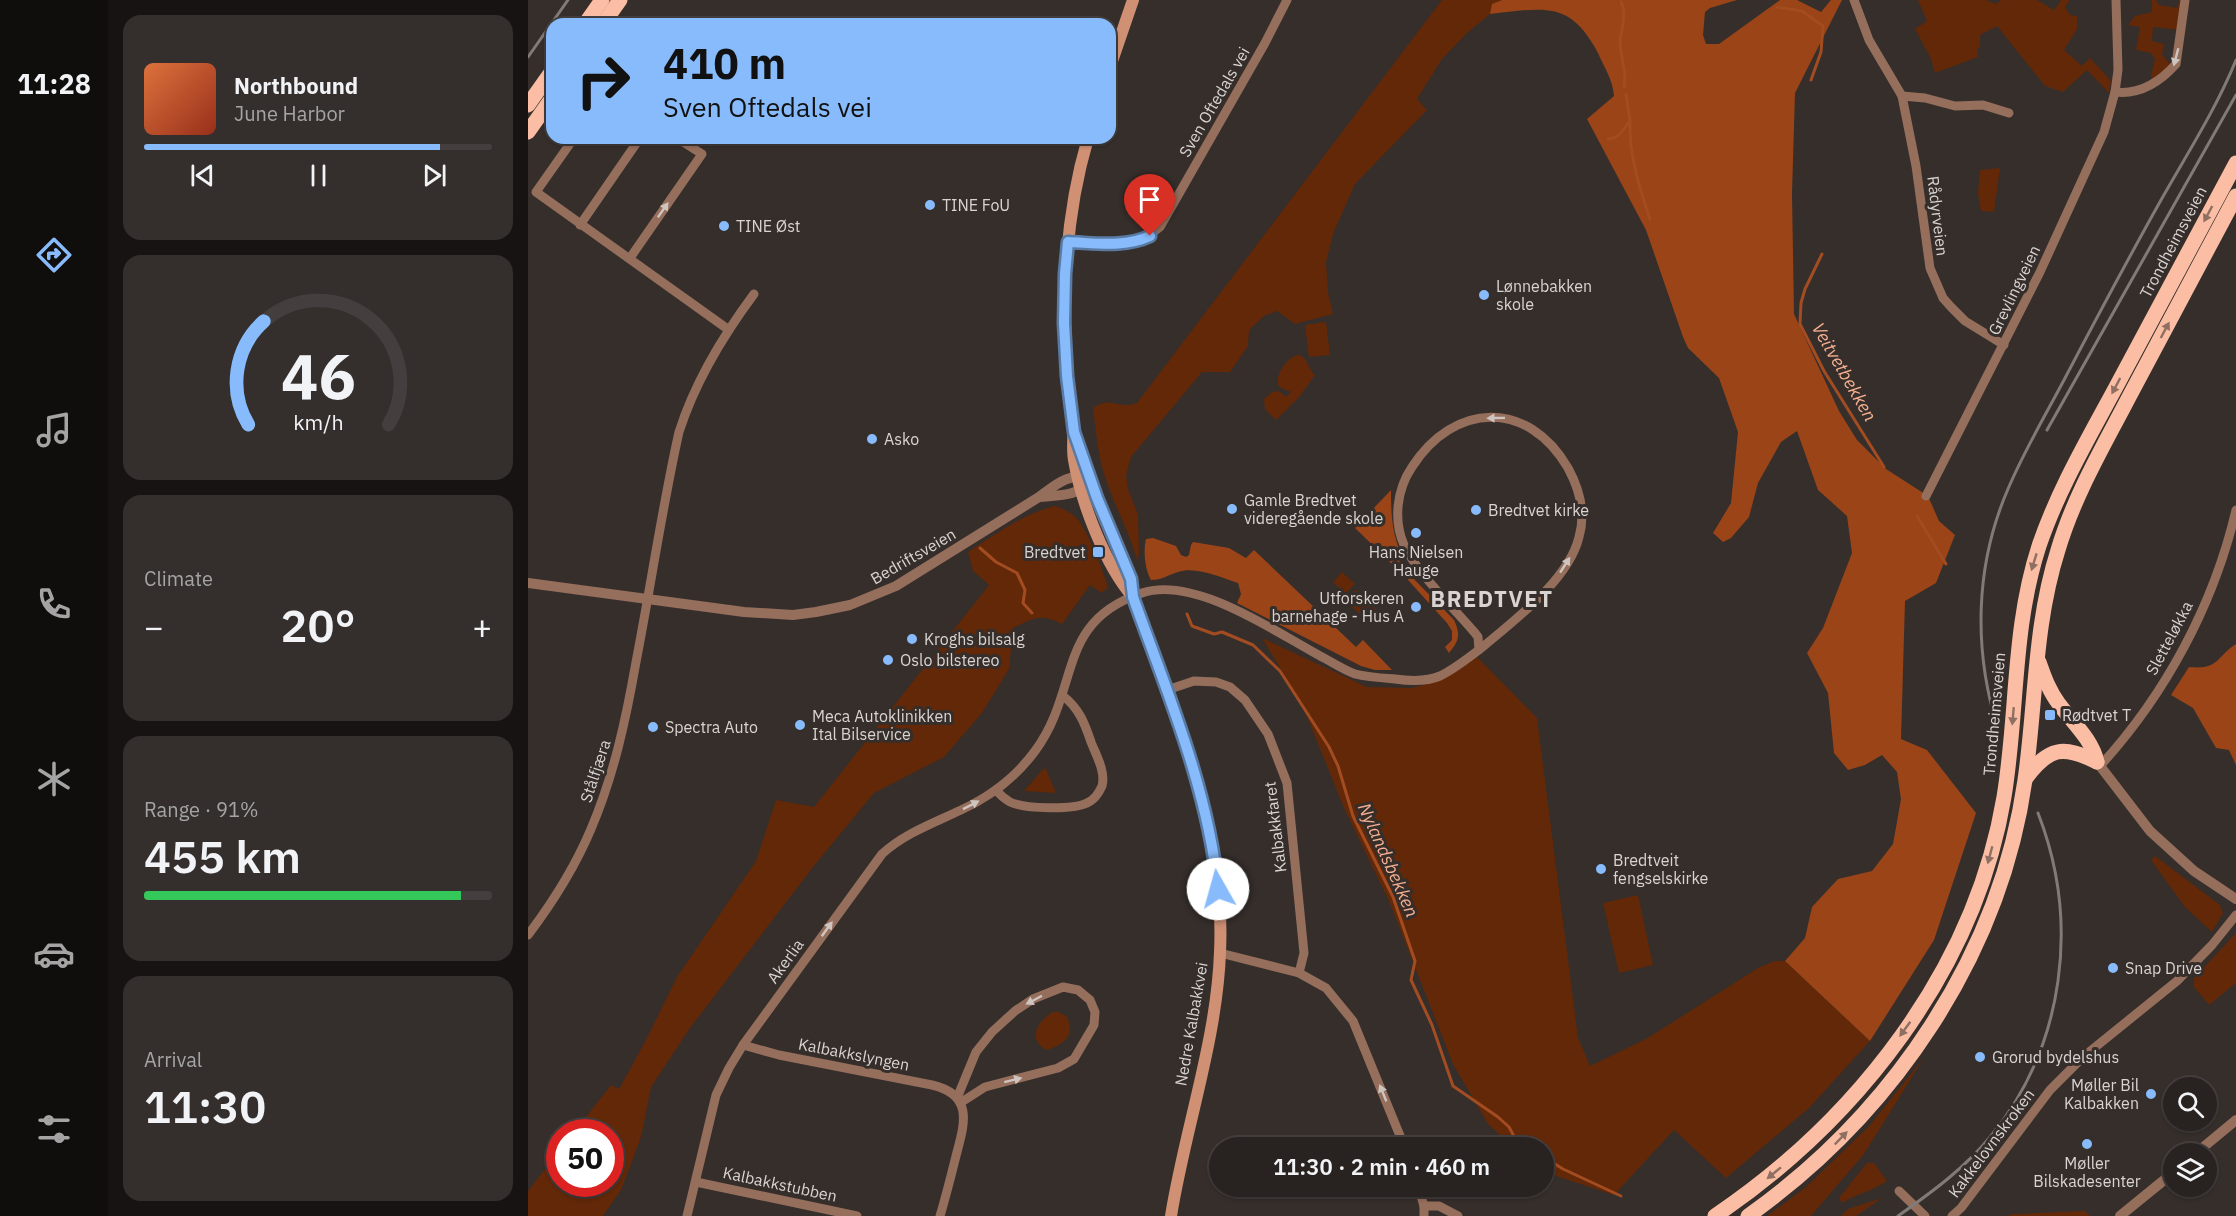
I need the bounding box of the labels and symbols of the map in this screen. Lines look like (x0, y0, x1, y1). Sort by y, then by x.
street label: Sven Oftedals vei (1174, 43, 1254, 161)
one-way arrow (2171, 49, 2180, 67)
pin (1124, 174, 1175, 236)
street label: Rådyrveien (1923, 175, 1953, 257)
street label: Trondheimsveien (2135, 183, 2211, 301)
place label: TINE FoU (942, 195, 1010, 215)
marker: TINE FoU (923, 198, 937, 212)
one-way arrow (657, 202, 668, 218)
one-way arrow (2203, 206, 2213, 223)
place label: TINE Øst (736, 216, 800, 236)
marker: TINE Øst (717, 219, 731, 233)
street label: Grevlingveien (1984, 242, 2044, 338)
place label: Lønnebakken skole (1496, 276, 1592, 314)
marker: Lønnebakken skole (1477, 288, 1491, 302)
water label: Veitvetbekken (1807, 318, 1882, 425)
one-way arrow (2160, 322, 2170, 339)
one-way arrow (2111, 378, 2121, 395)
one-way arrow (1487, 414, 1506, 423)
place label: Asko (884, 429, 919, 449)
marker: Asko (865, 432, 879, 446)
place label: Gamle Bredtvet videregående skole (1244, 490, 1383, 528)
place label: Bredtvet kirke (1488, 500, 1589, 520)
marker: Gamle Bredtvet videregående skole (1225, 502, 1239, 516)
marker: Bredtvet kirke (1469, 503, 1483, 517)
street label: Bedriftsveien (867, 524, 959, 588)
marker: Hans Nielsen Hauge (1409, 526, 1423, 540)
place label: Bredtvet (1024, 542, 1086, 562)
place label: Hans Nielsen Hauge (1369, 542, 1463, 580)
marker: Bredtvet (1091, 545, 1105, 559)
one-way arrow (2029, 554, 2038, 572)
one-way arrow (1560, 556, 1571, 573)
district label: BREDTVET (1430, 584, 1554, 613)
place label: Utforskeren barnehage - Hus A (1272, 588, 1404, 626)
street label: Sletteløkka (2141, 597, 2197, 678)
marker: Utforskeren barnehage - Hus A (1409, 600, 1423, 614)
place label: Kroghs bilsalg (924, 629, 1025, 649)
marker: Kroghs bilsalg (905, 632, 919, 646)
place label: Oslo bilstereo (900, 650, 999, 670)
street label: Trondheimsveien (1979, 652, 2009, 776)
marker: Oslo bilstereo (881, 653, 895, 667)
place label: Rødtvet T (2062, 705, 2131, 725)
place label: Meca Autoklinikken Ital Bilservice (812, 706, 952, 744)
one-way arrow (2008, 707, 2018, 726)
marker: Rødtvet T (2043, 708, 2057, 722)
place label: Spectra Auto (665, 717, 758, 737)
marker: Meca Autoklinikken Ital Bilservice (793, 718, 807, 732)
marker: Spectra Auto (646, 720, 660, 734)
street label: Stålfjæra (575, 736, 615, 805)
street label: Kalbakkfaret (1260, 780, 1290, 874)
water label: Nylandsbekken (1353, 799, 1424, 920)
one-way arrow (962, 801, 979, 810)
one-way arrow (1985, 846, 1995, 864)
place label: Bredtveit fengselskirke (1613, 850, 1709, 888)
position arrow (1186, 857, 1250, 921)
marker: Bredtveit fengselskirke (1594, 862, 1608, 876)
one-way arrow (821, 922, 833, 938)
street label: Akerlia (762, 935, 808, 987)
place label: Snap Drive (2125, 958, 2202, 978)
street label: Nedre Kalbakkvei (1170, 960, 1212, 1088)
marker: Snap Drive (2106, 961, 2120, 975)
one-way arrow (1025, 995, 1042, 1005)
one-way arrow (1899, 1021, 1911, 1037)
street label: Kalbakkslyngen (797, 1033, 911, 1075)
place label: Grorud bydelshus (1992, 1047, 2119, 1067)
marker: Grorud bydelshus (1973, 1050, 1987, 1064)
one-way arrow (1004, 1074, 1022, 1084)
place label: Møller Bil Kalbakken (2064, 1075, 2139, 1113)
one-way arrow (1378, 1084, 1388, 1102)
street label: Kakkelovnskroken (1944, 1085, 2038, 1201)
marker: Møller Bil Kalbakken (2144, 1087, 2158, 1101)
speed limit sign: 50 (546, 1119, 624, 1197)
one-way arrow (1834, 1130, 1848, 1145)
marker: Møller Bilskadesenter (2080, 1137, 2094, 1151)
place label: Møller Bilskadesenter (2033, 1153, 2141, 1191)
street label: Kalbakkstubben (721, 1162, 839, 1206)
one-way arrow (1766, 1166, 1782, 1179)

